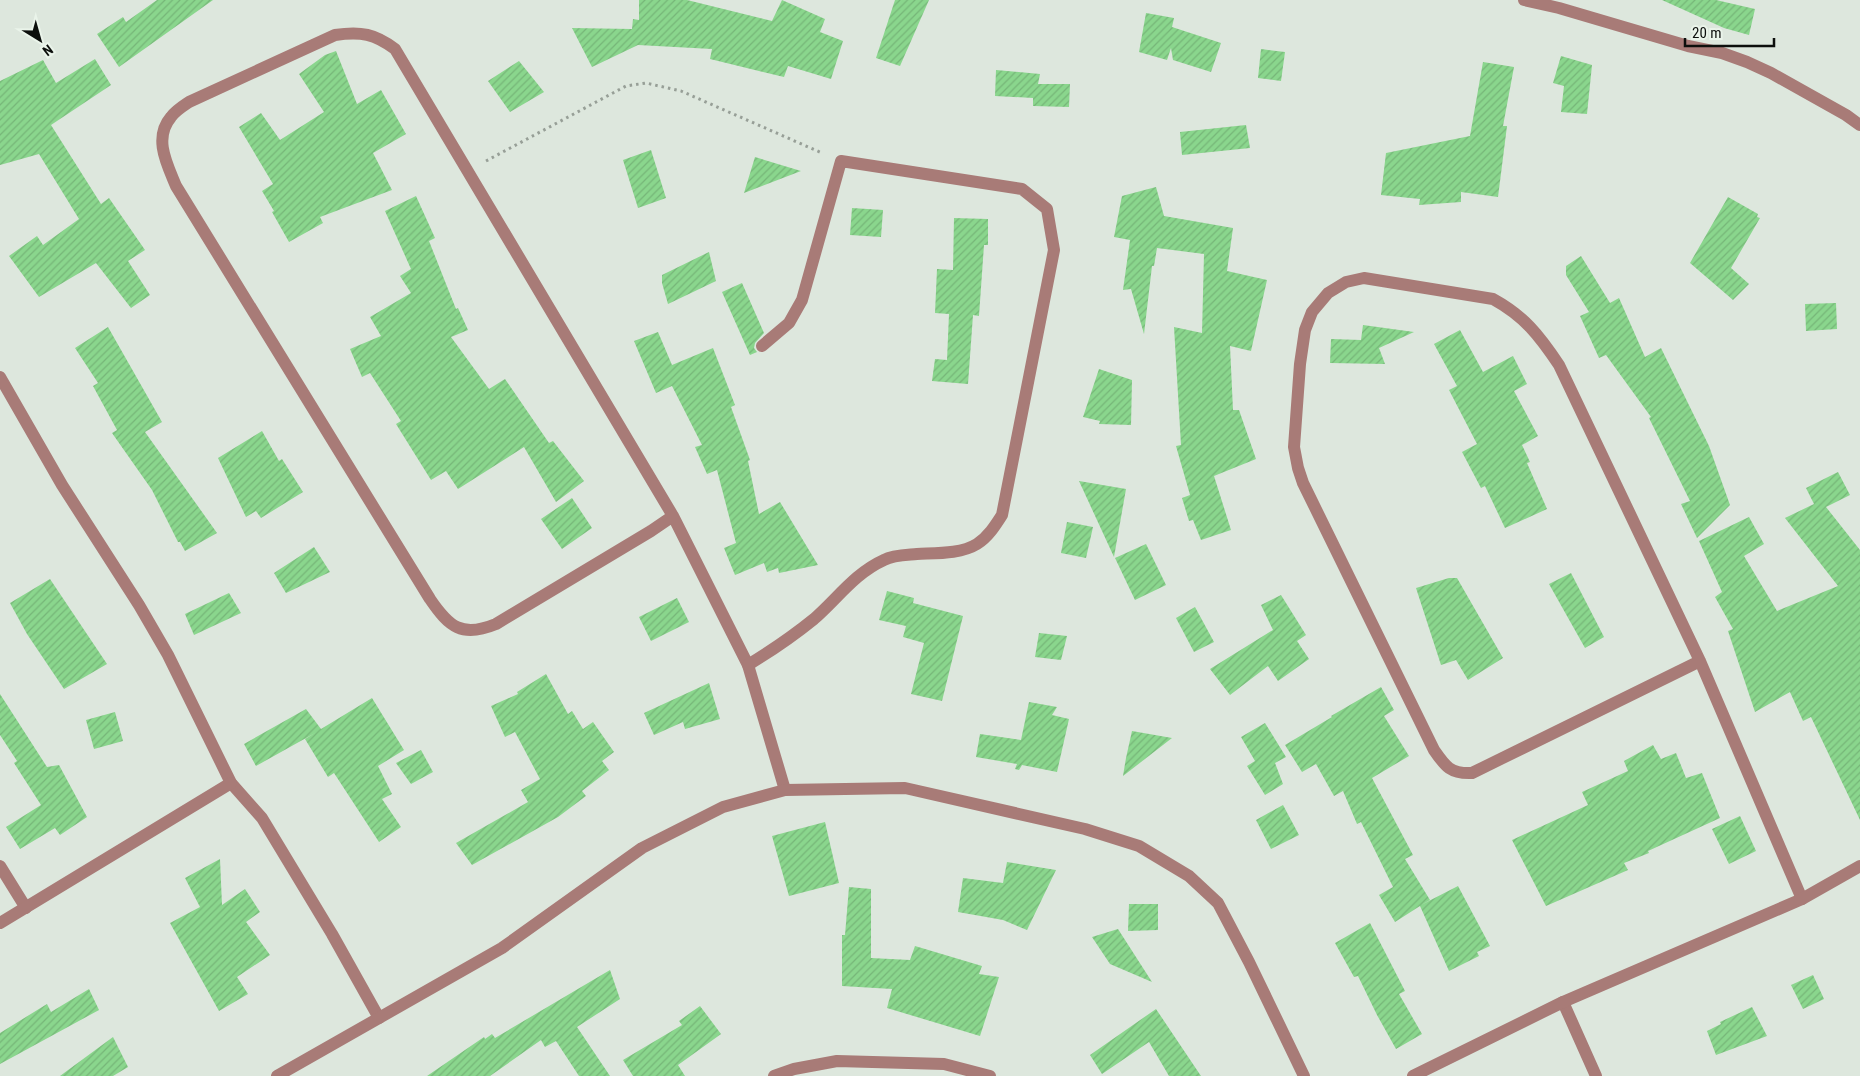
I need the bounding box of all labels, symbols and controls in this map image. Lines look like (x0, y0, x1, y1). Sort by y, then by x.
north arrow (15, 15, 65, 65)
scale bar (1685, 15, 1774, 47)
text: 20 m (1692, 24, 1722, 42)
text: N (40, 41, 56, 59)

